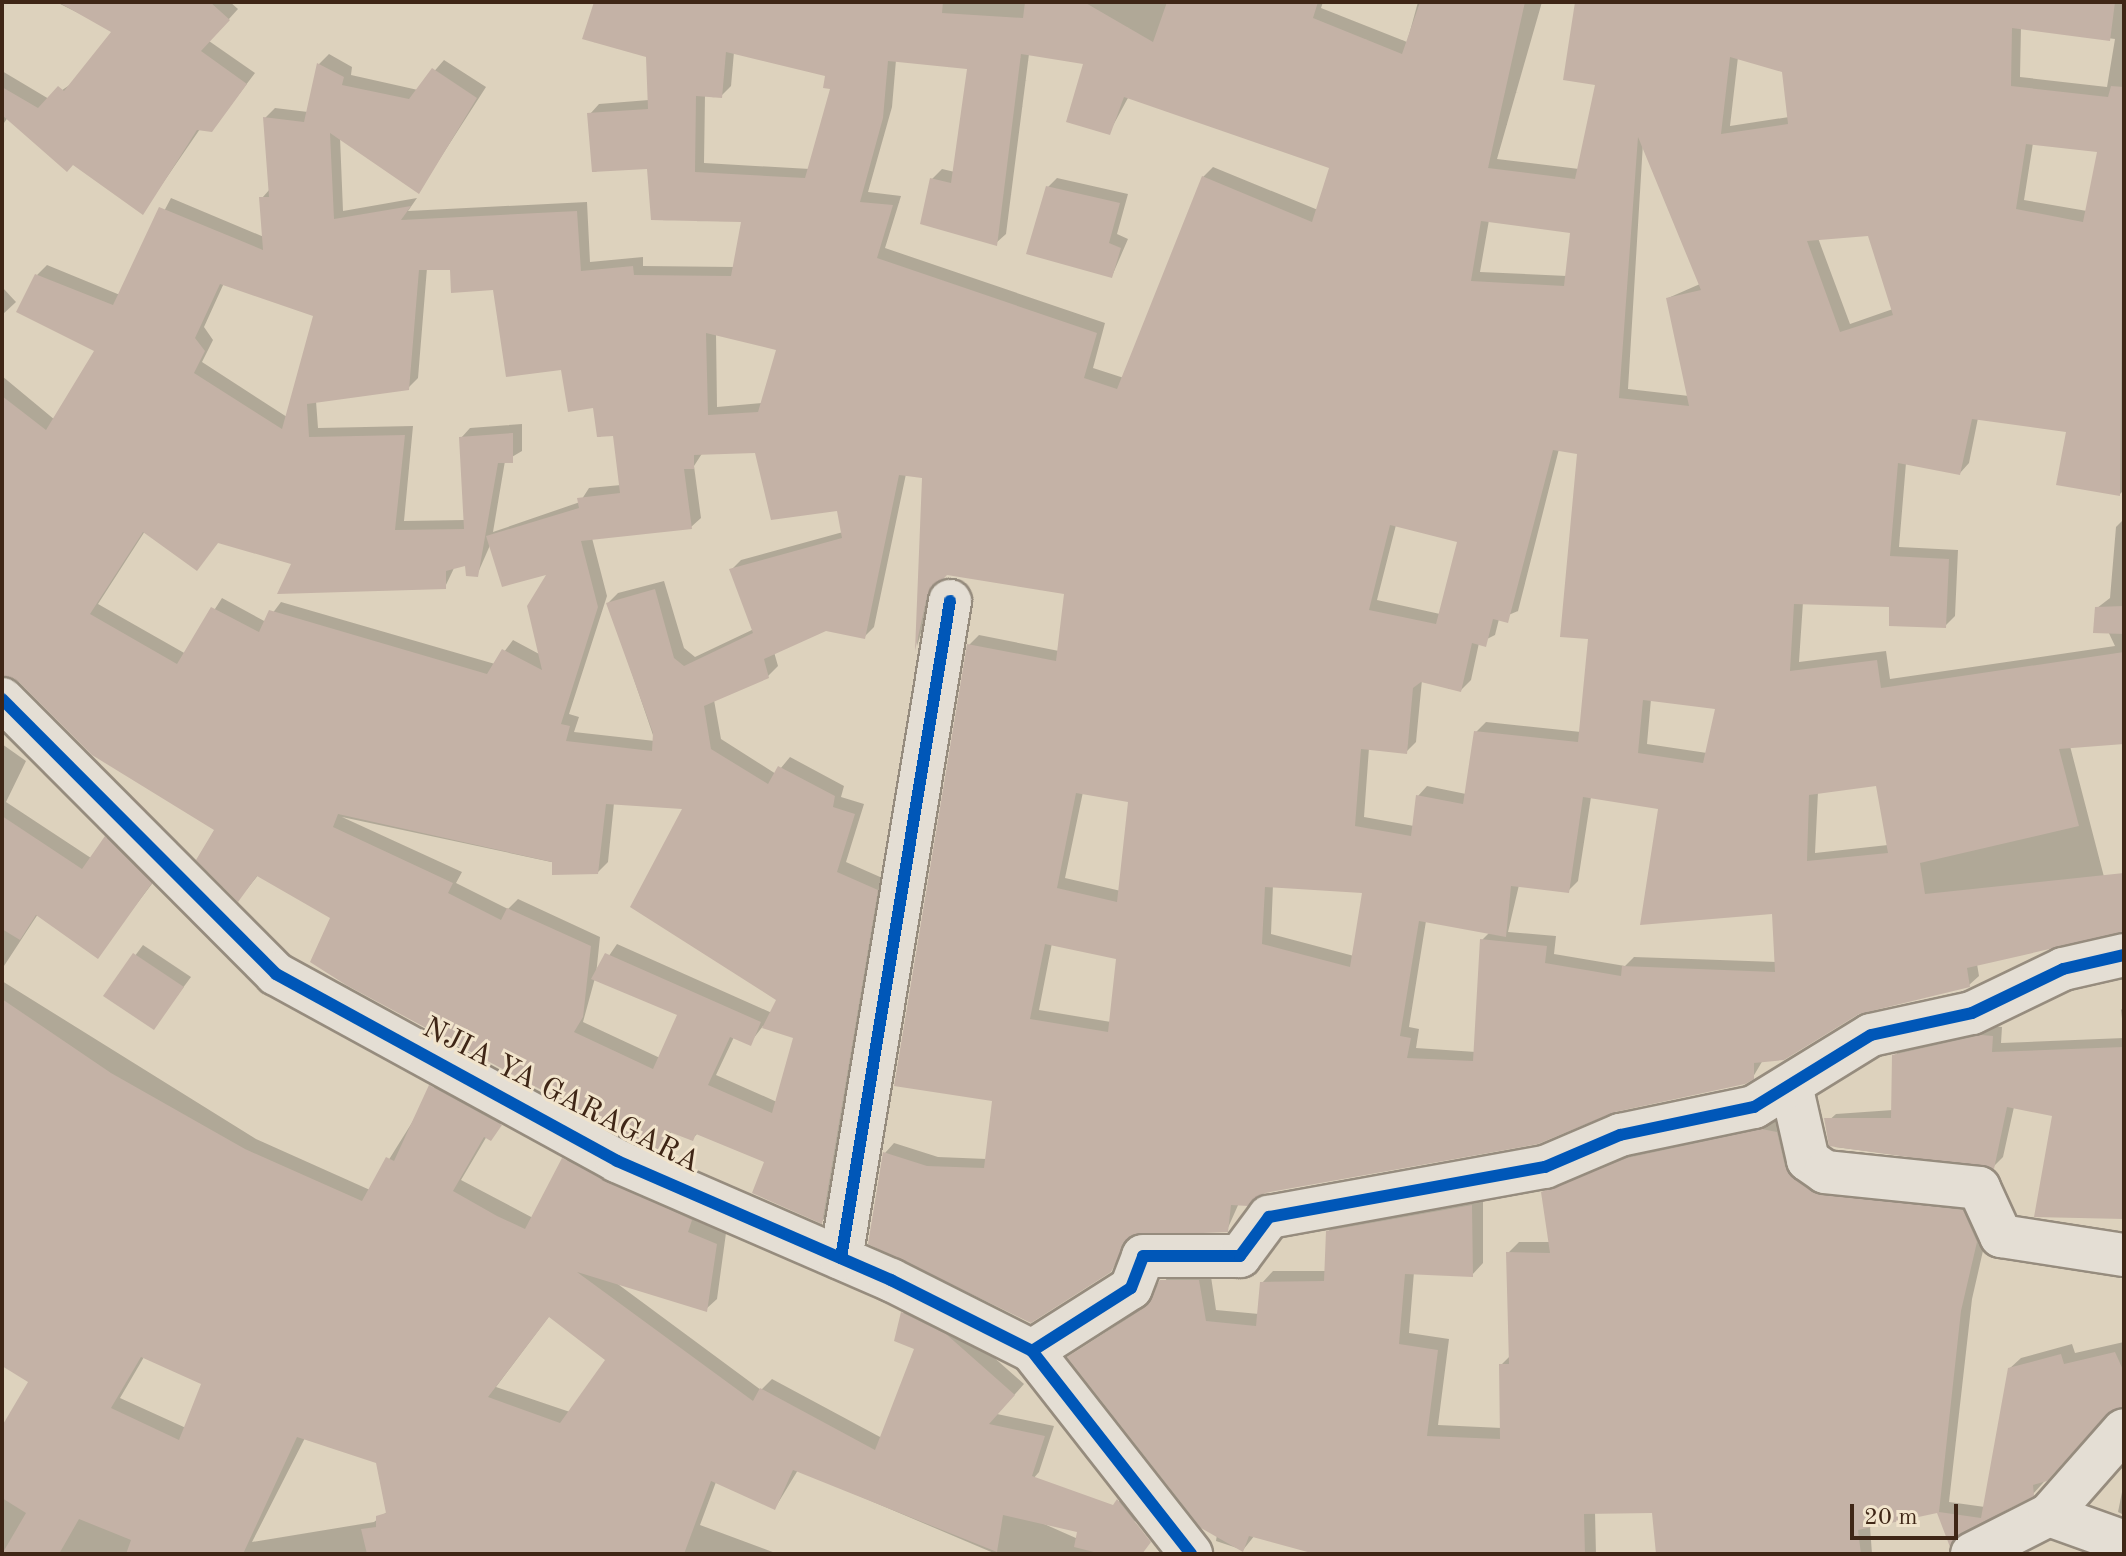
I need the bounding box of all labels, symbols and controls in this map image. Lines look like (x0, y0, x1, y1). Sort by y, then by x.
street label: NJIA YA GARAGARA (416, 1010, 706, 1182)
scale bar (1854, 1488, 1962, 1538)
text: 20 m (1864, 1506, 1918, 1530)

